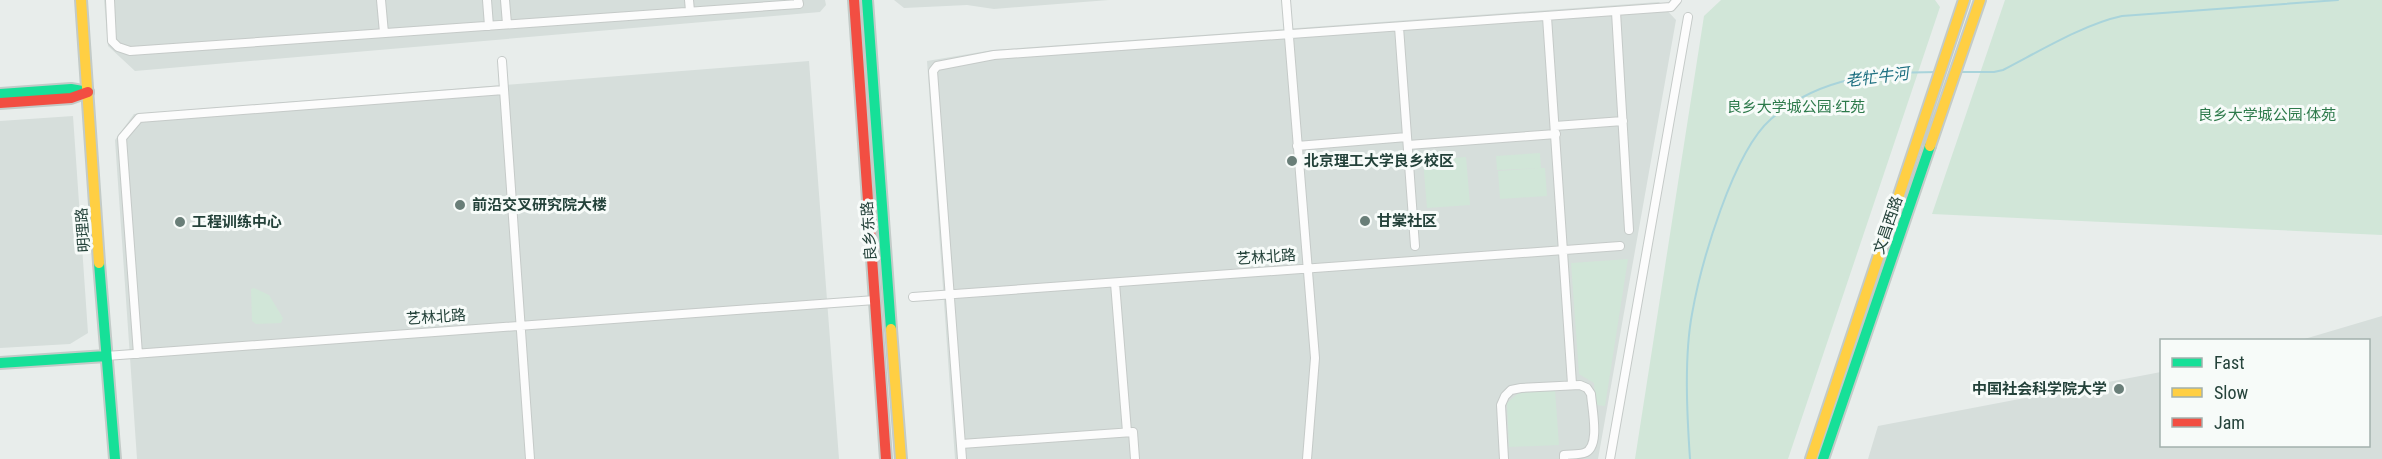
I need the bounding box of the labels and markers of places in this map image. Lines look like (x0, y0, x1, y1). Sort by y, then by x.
place label: 北京理工大学良乡校区 (1304, 152, 1454, 170)
marker: 北京理工大学良乡校区 (1285, 154, 1299, 168)
place label: 前沿交叉研究院大楼 (472, 196, 607, 214)
marker: 前沿交叉研究院大楼 (453, 198, 467, 212)
place label: 甘棠社区 (1377, 212, 1437, 230)
place label: 工程训练中心 (192, 213, 282, 231)
marker: 甘棠社区 (1358, 214, 1372, 228)
marker: 工程训练中心 (173, 215, 187, 229)
place label: 中国社会科学院大学 (1972, 380, 2107, 398)
marker: 中国社会科学院大学 (2112, 382, 2126, 396)

